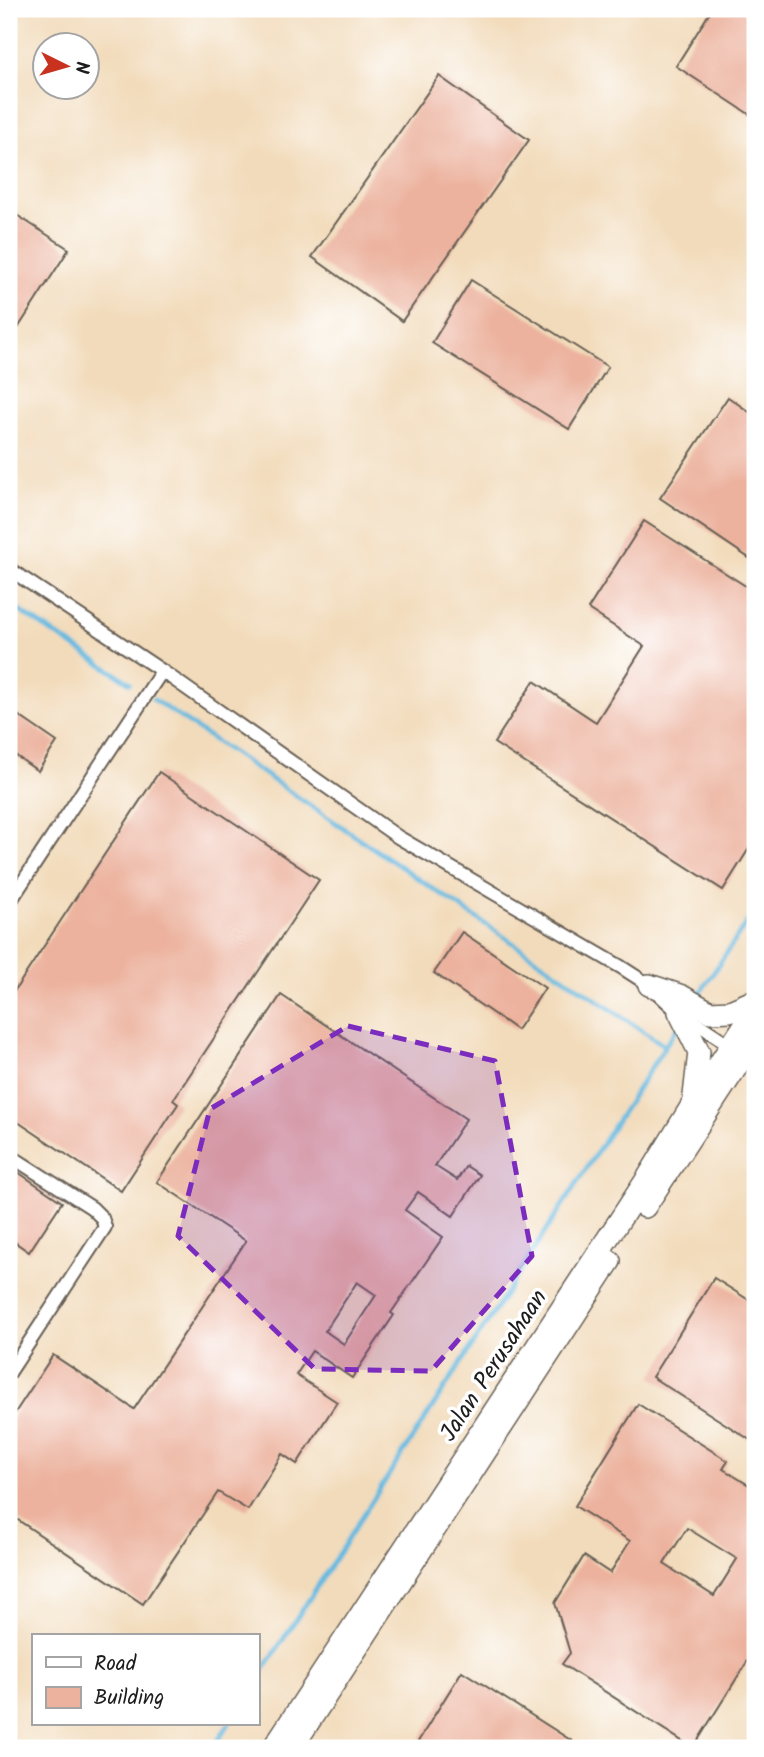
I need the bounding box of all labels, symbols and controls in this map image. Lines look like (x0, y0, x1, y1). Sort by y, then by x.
north arrow (32, 32, 102, 102)
text: N (65, 60, 96, 75)
street label: Jalan Perusahaan (430, 1282, 558, 1450)
legend (32, 1634, 259, 1726)
text: Road (94, 1648, 137, 1681)
text: Building (94, 1682, 164, 1715)

